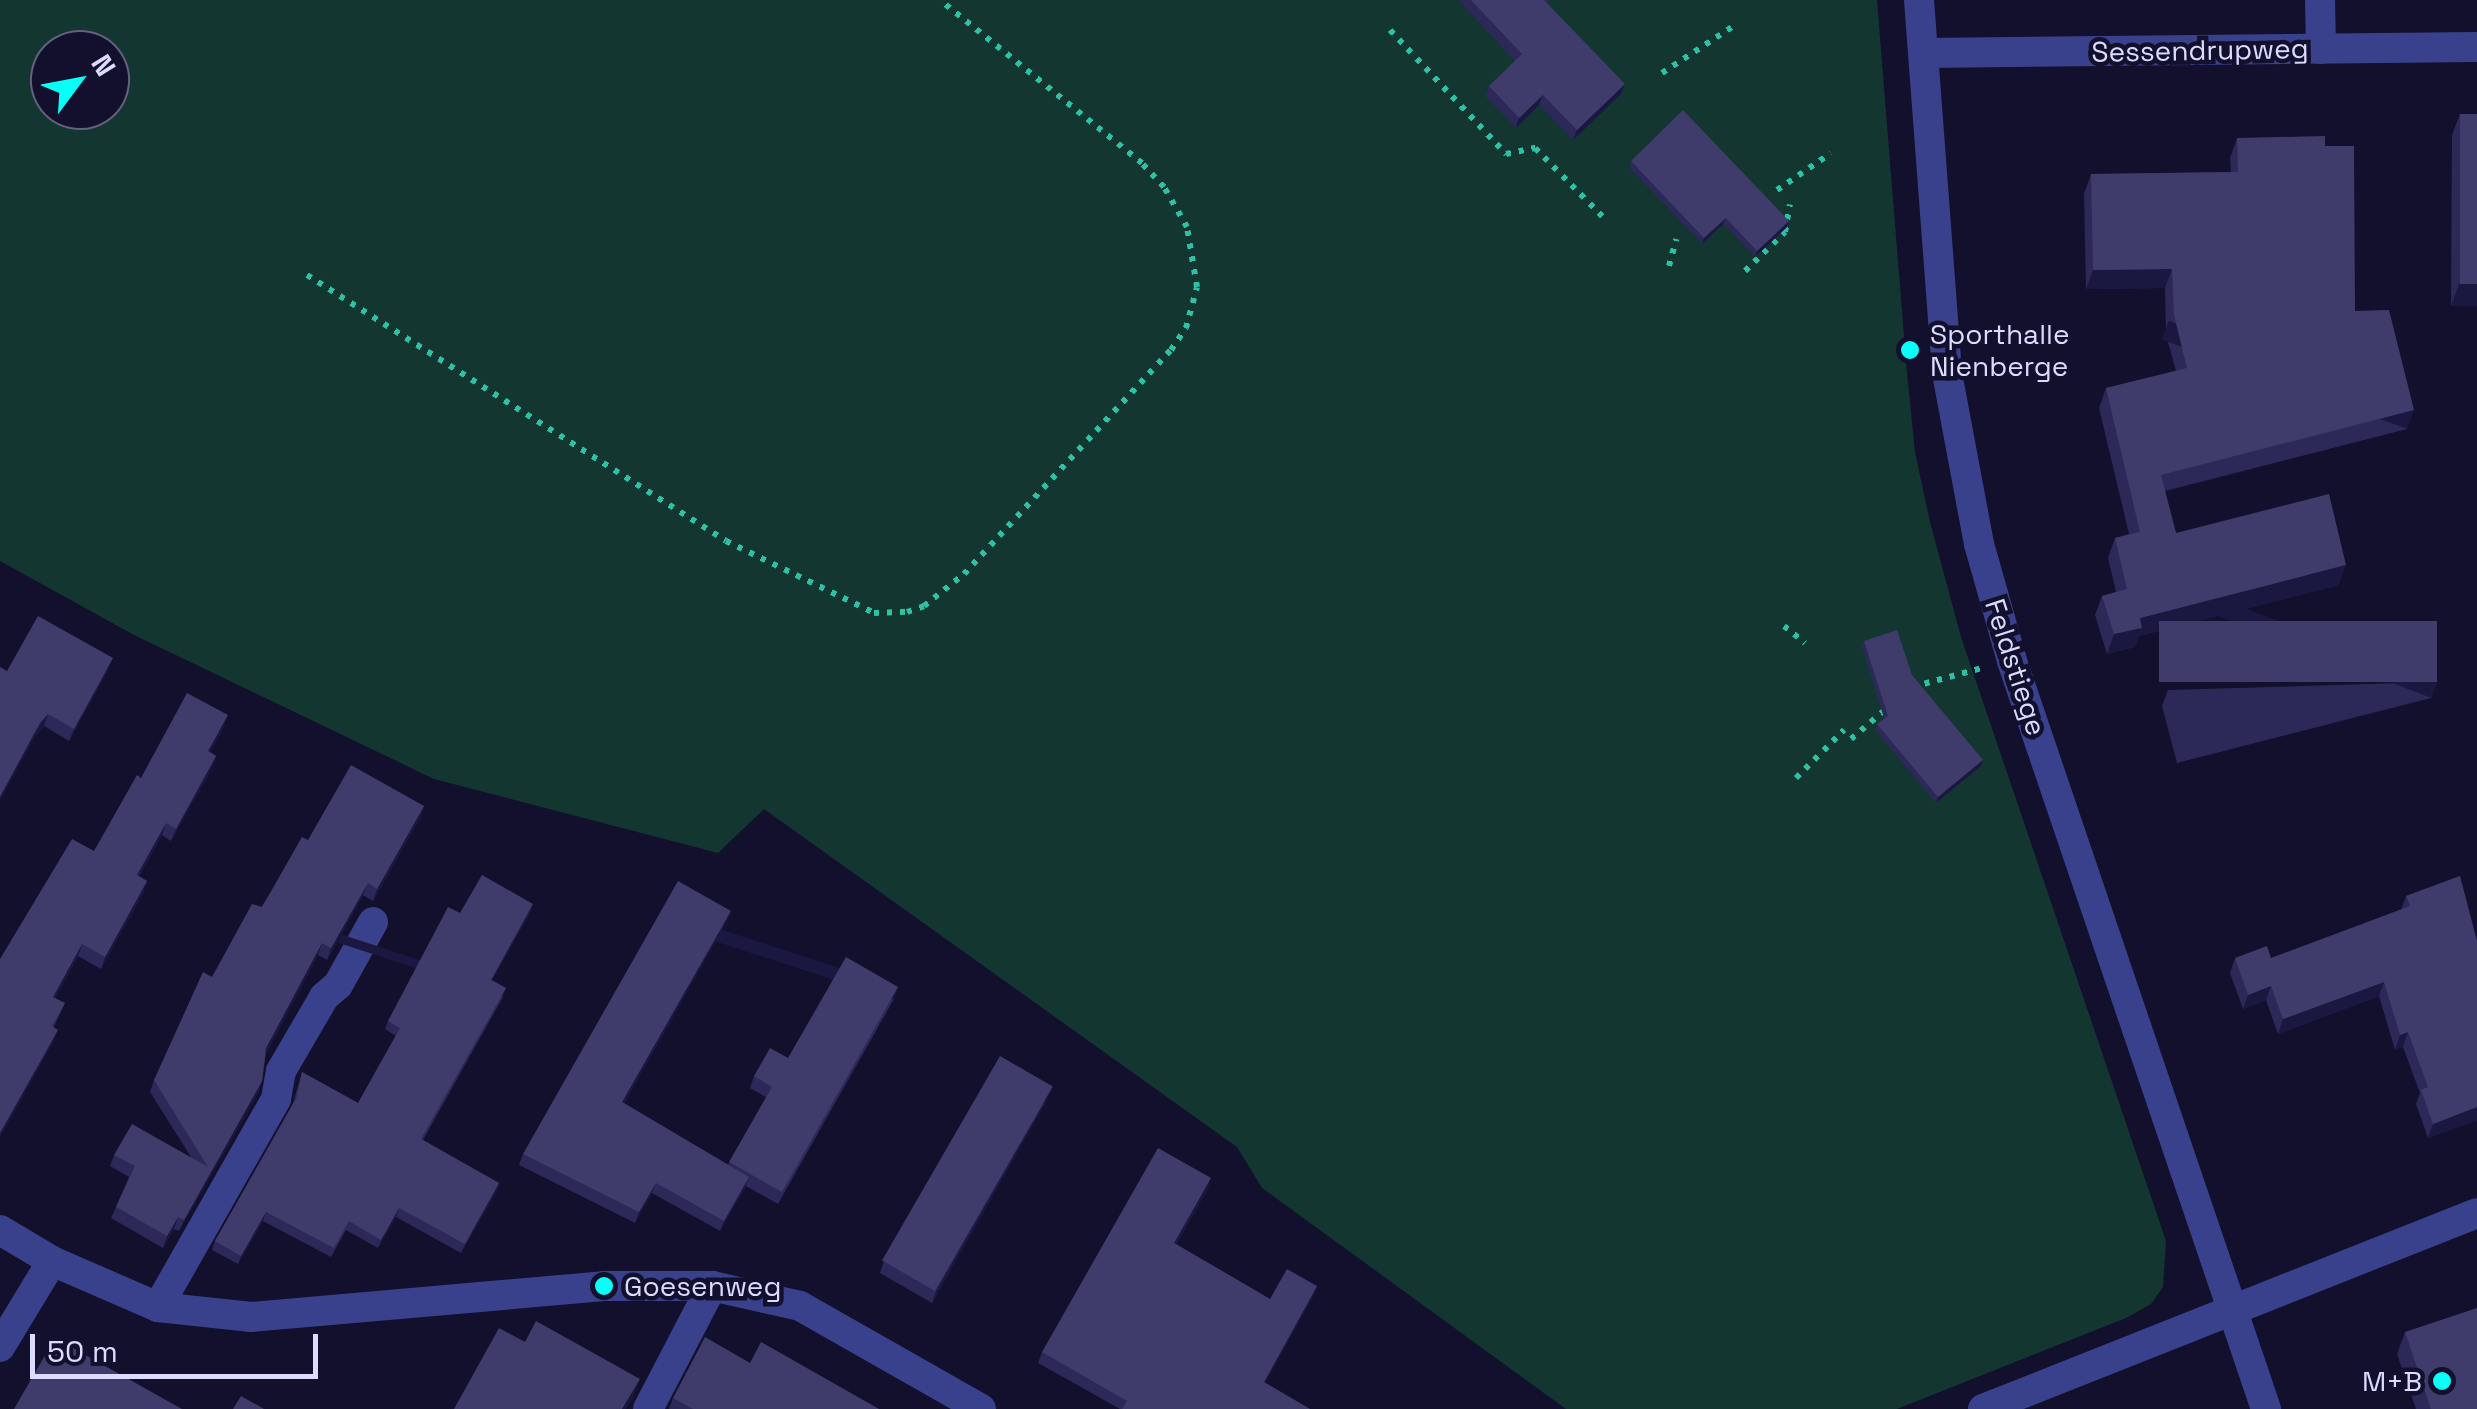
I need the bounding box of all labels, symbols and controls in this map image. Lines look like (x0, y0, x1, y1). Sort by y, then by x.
north arrow (30, 30, 130, 130)
street label: Sessendrupweg (2091, 31, 2309, 69)
text: N (84, 48, 124, 83)
place label: Sporthalle Nienberge (1930, 317, 2069, 383)
marker: Sporthalle Nienberge (1899, 339, 1921, 361)
street label: Feldstiege (1978, 594, 2054, 740)
place label: Goesenweg (624, 1269, 781, 1303)
marker: Goesenweg (593, 1275, 615, 1297)
scale bar (35, 1314, 322, 1376)
text: 50 m (47, 1332, 118, 1371)
place label: M+B (2362, 1364, 2422, 1398)
marker: M+B (2431, 1370, 2453, 1392)

